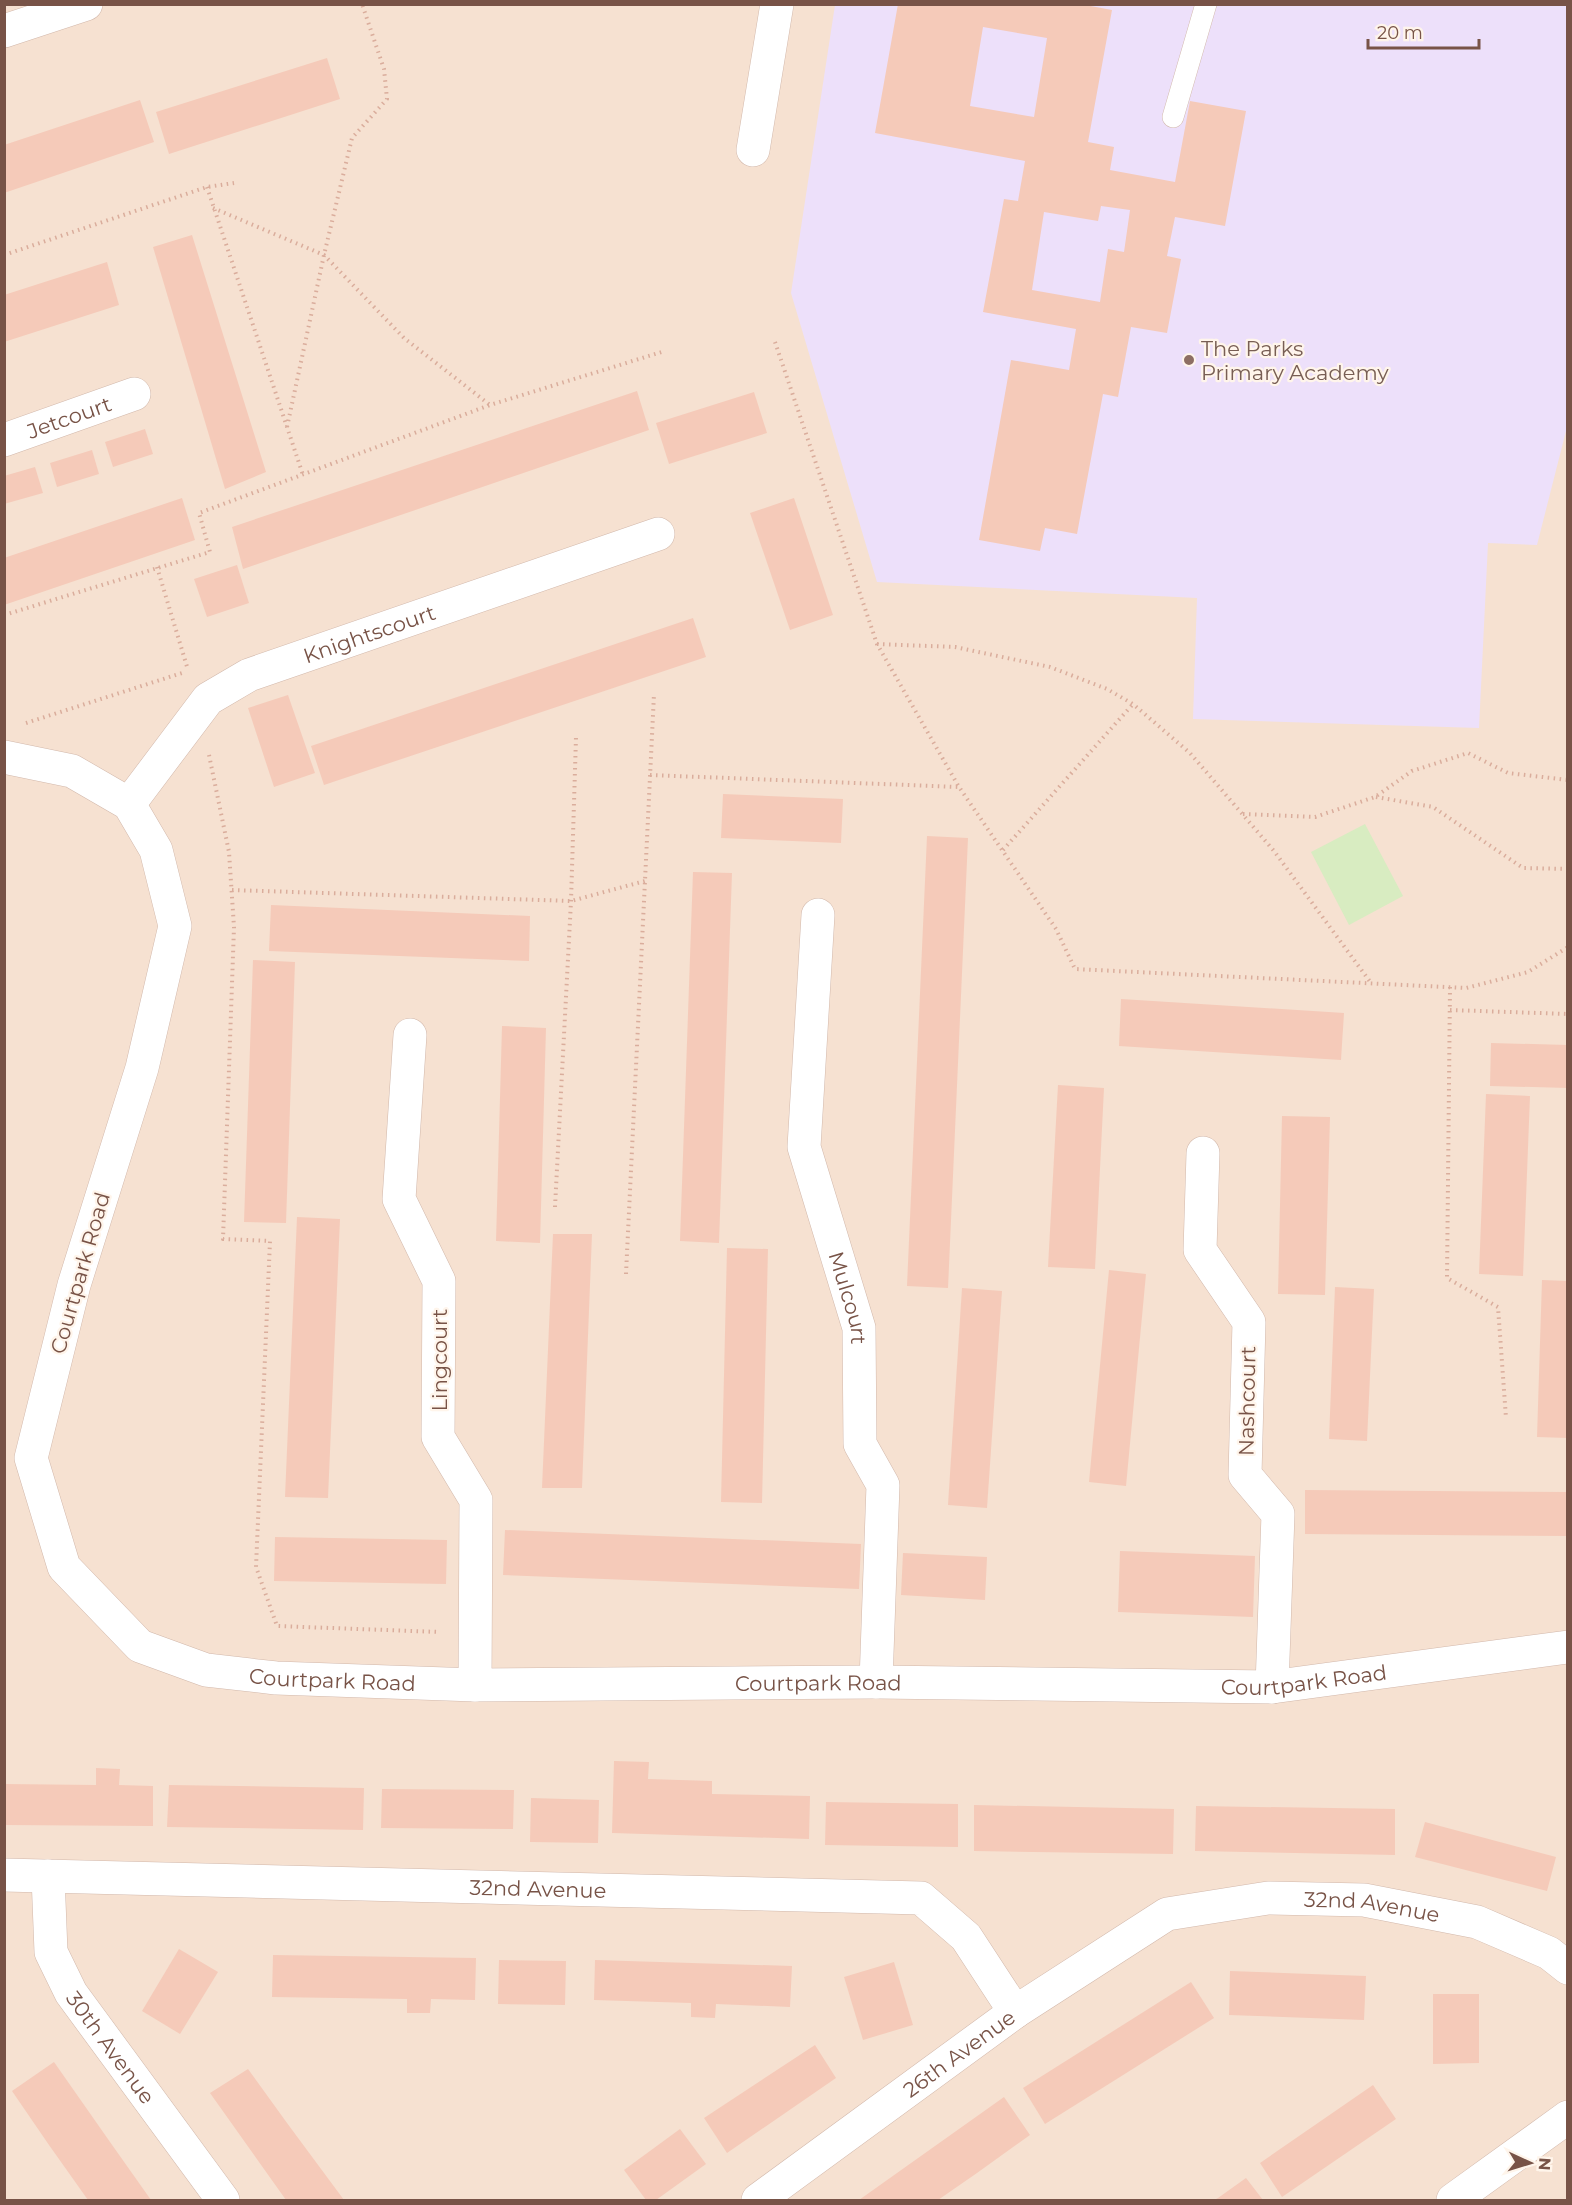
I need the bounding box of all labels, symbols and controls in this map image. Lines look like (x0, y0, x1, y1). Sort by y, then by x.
scale bar (1368, 12, 1479, 50)
text: 20 m (1377, 22, 1423, 44)
place label: The Parks Primary Academy (1201, 336, 1389, 385)
marker: The Parks Primary Academy (1182, 353, 1196, 367)
street label: Jetcourt (23, 391, 114, 444)
street label: Knightscourt (300, 599, 439, 668)
street label: Courtpark Road (45, 1189, 115, 1357)
street label: Mulcourt (824, 1248, 872, 1345)
street label: Lingcourt (427, 1309, 452, 1411)
street label: Nashcourt (1234, 1346, 1260, 1456)
street label: Courtpark Road (1221, 1659, 1388, 1699)
street label: Courtpark Road (248, 1663, 416, 1695)
street label: Courtpark Road (735, 1669, 902, 1696)
street label: 32nd Avenue (469, 1874, 607, 1903)
street label: 32nd Avenue (1304, 1886, 1442, 1927)
street label: 30th Avenue (61, 1986, 160, 2108)
street label: 26th Avenue (898, 2004, 1020, 2102)
north arrow (1500, 2133, 1560, 2193)
text: N (1535, 2157, 1554, 2171)

